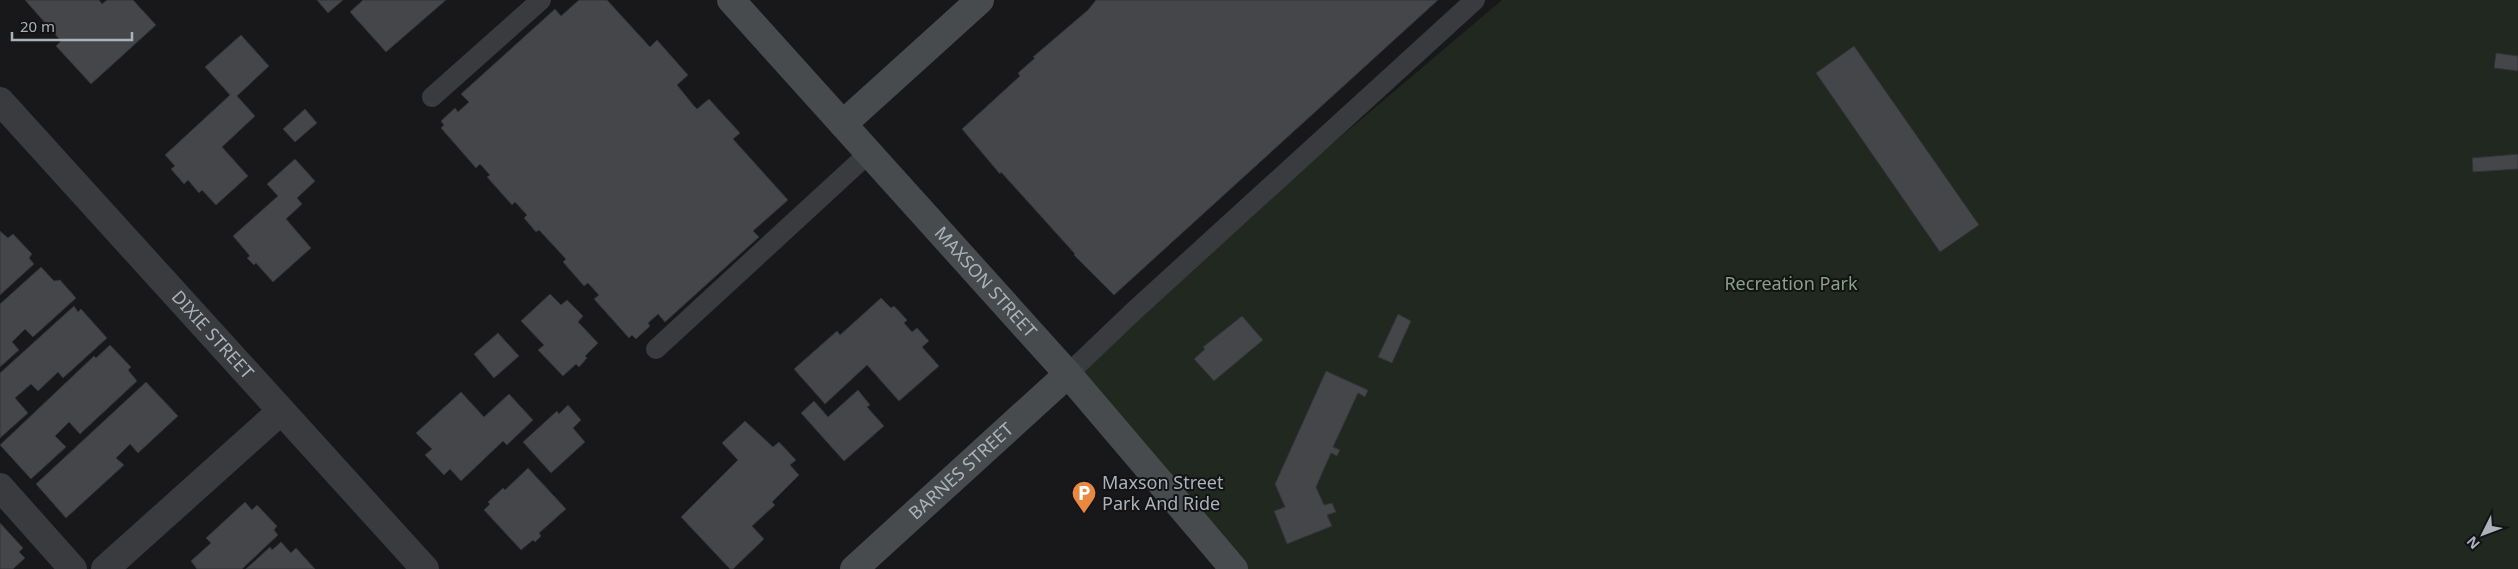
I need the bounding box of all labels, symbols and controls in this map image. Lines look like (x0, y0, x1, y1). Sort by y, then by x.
scale bar (12, 10, 132, 42)
text: 20 m (20, 16, 55, 36)
street label: MAXSON STREET (930, 221, 1043, 342)
park label: Recreation Park (1724, 271, 1858, 295)
street label: DIXIE STREET (167, 285, 260, 384)
street label: BARNES STREET (903, 417, 1018, 525)
place label: Maxson Street Park And Ride (1102, 470, 1224, 515)
parking icon: Maxson Street Park And Ride (1071, 480, 1097, 514)
north arrow (2458, 509, 2508, 559)
text: N (2462, 532, 2484, 554)

